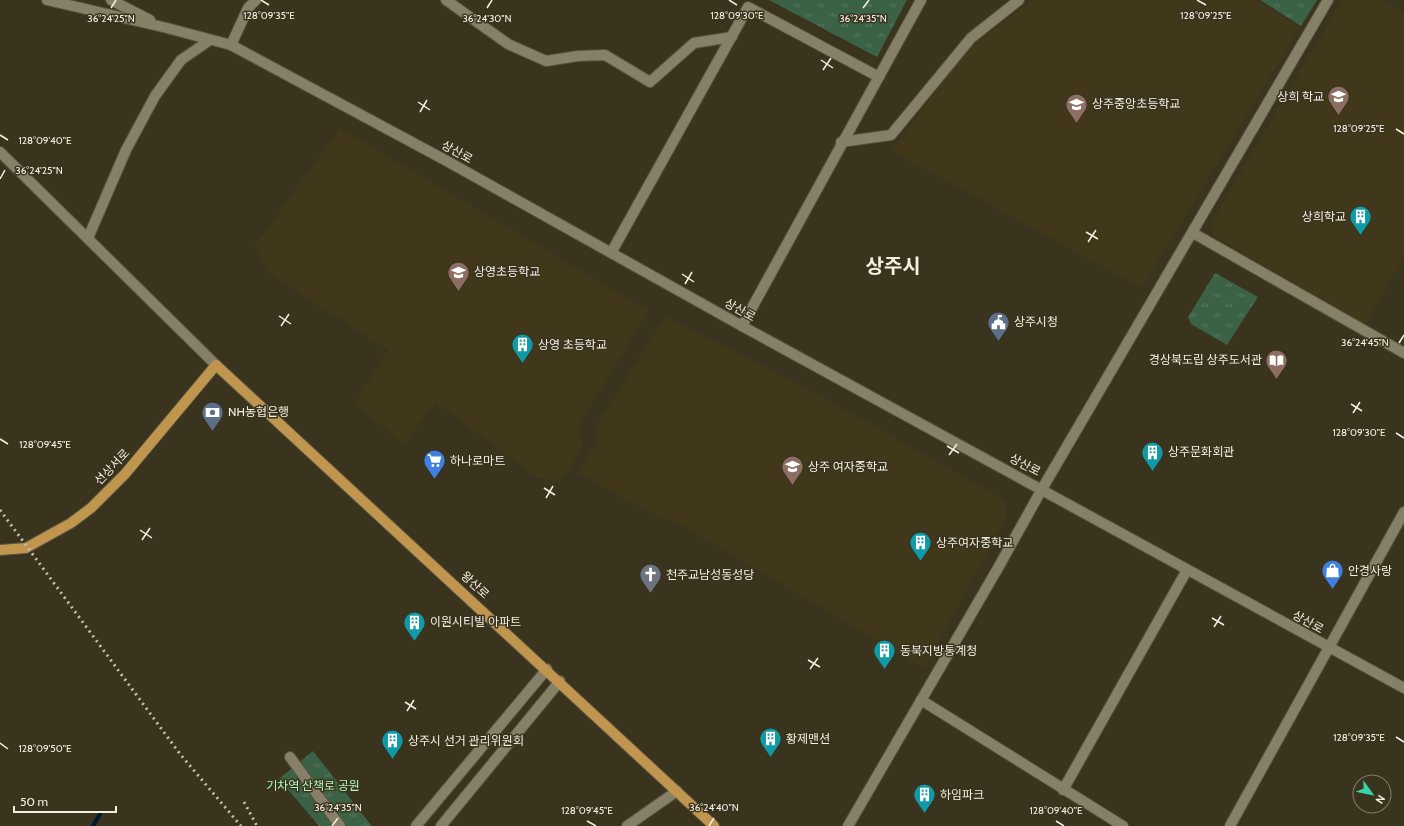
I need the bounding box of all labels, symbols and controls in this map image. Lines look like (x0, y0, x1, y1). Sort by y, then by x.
text: 128°09'35"E (243, 9, 295, 22)
text: 128°09'30"E (710, 9, 764, 22)
text: 128°09'25"E (1180, 9, 1232, 22)
text: 36°24'25"N (87, 12, 135, 25)
text: 36°24'30"N (462, 12, 512, 25)
text: 36°24'35"N (839, 12, 887, 25)
school or university icon: 상희 학교 (1326, 84, 1352, 117)
place label: 상희 학교 (1277, 89, 1324, 104)
school or university icon: 상주중앙초등학교 (1064, 91, 1090, 124)
place label: 상주중앙초등학교 (1092, 96, 1180, 111)
text: 128°09'25"E (1333, 122, 1385, 135)
text: 128°09'40"E (18, 134, 72, 147)
street label: 상산로 (439, 137, 475, 166)
text: 36°24'25"N (15, 164, 63, 177)
building icon: 상희학교 (1348, 204, 1374, 237)
place label: 상희학교 (1302, 209, 1346, 224)
district label: 상주시 (865, 254, 921, 278)
school or university icon: 상영초등학교 (445, 259, 471, 292)
place label: 상영초등학교 (474, 264, 540, 279)
street label: 상산로 (722, 295, 758, 324)
public building icon: 상주시청 (985, 309, 1011, 342)
place label: 상주시청 (1014, 314, 1058, 329)
building icon: 상영 초등학교 (510, 332, 536, 365)
text: 36°24'45"N (1341, 336, 1389, 349)
place label: 상영 초등학교 (538, 337, 607, 352)
library icon: 경상북도립 상주도서관 (1264, 347, 1290, 380)
place label: 경상북도립 상주도서관 (1149, 352, 1262, 367)
bank icon: NH농협은행 (199, 399, 225, 432)
place label: NH농협은행 (228, 404, 289, 419)
text: 128°09'30"E (1332, 426, 1386, 439)
text: 128°09'45"E (19, 438, 71, 451)
building icon: 상주문화회관 (1139, 439, 1165, 472)
place label: 상주문화회관 (1168, 444, 1234, 459)
street label: 선상서로 (91, 445, 132, 488)
supermarket icon: 하나로마트 (422, 448, 448, 481)
street label: 상산로 (1007, 450, 1043, 479)
place label: 하나로마트 (450, 453, 505, 468)
school or university icon: 상주 여자중학교 (779, 454, 805, 487)
place label: 상주 여자중학교 (808, 459, 888, 474)
building icon: 상주여자중학교 (907, 530, 933, 563)
place label: 상주여자중학교 (936, 535, 1013, 550)
shop icon: 안경사랑 (1319, 558, 1345, 591)
church icon: 천주교남성동성당 (638, 562, 664, 595)
place label: 안경사랑 (1348, 563, 1392, 578)
place label: 천주교남성동성당 (666, 567, 754, 582)
street label: 왕산로 (458, 568, 493, 601)
street label: 상산로 (1290, 607, 1326, 636)
building icon: 이원시티빌 아파트 (401, 609, 427, 642)
place label: 이원시티빌 아파트 (430, 614, 521, 629)
building icon: 동북지방통계청 (871, 638, 897, 671)
place label: 동북지방통계청 (900, 643, 977, 658)
building icon: 황제맨션 (758, 726, 784, 759)
building icon: 상주시 선거 관리위원회 (379, 728, 405, 761)
place label: 황제맨션 (786, 731, 830, 746)
text: 128°09'35"E (1333, 731, 1385, 744)
place label: 상주시 선거 관리위원회 (408, 733, 524, 748)
text: 128°09'50"E (18, 742, 72, 755)
north arrow (1352, 774, 1392, 814)
park label: 기차역 산책로 공원 (266, 778, 360, 793)
building icon: 하임파크 (911, 782, 937, 815)
place label: 하임파크 (940, 787, 984, 802)
scale bar (14, 788, 116, 814)
text: N (1372, 792, 1388, 807)
text: 50 m (20, 794, 48, 809)
text: 36°24'35"N (314, 801, 362, 814)
text: 36°24'40"N (689, 801, 739, 814)
text: 128°09'45"E (561, 804, 613, 817)
text: 128°09'40"E (1029, 804, 1083, 817)

